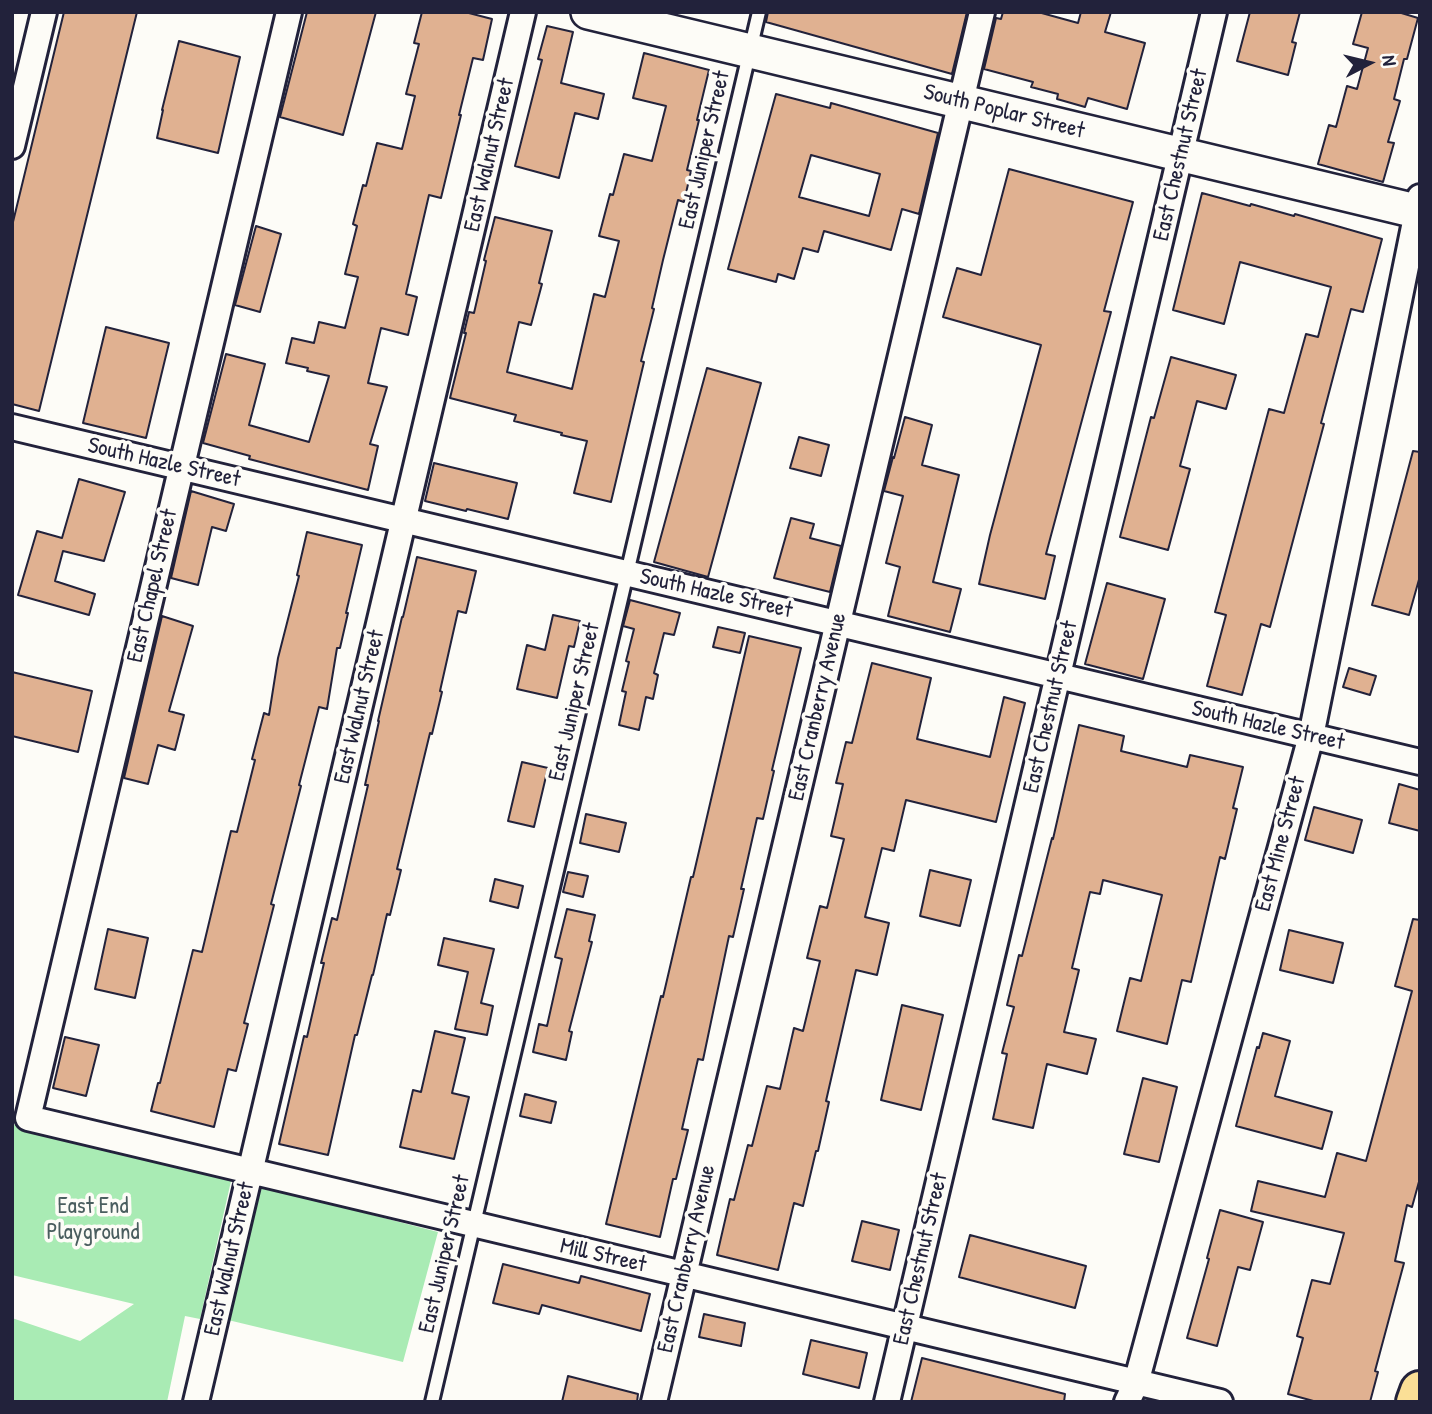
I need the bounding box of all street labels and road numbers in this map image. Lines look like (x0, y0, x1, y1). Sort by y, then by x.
street label: East Chestnut Street (1148, 66, 1214, 244)
street label: East Juniper Street (673, 68, 737, 232)
street label: East Walnut Street (459, 75, 521, 235)
street label: South Poplar Street (921, 79, 1087, 145)
street label: South Hazle Street (85, 432, 243, 494)
street label: East Chapel Street (122, 507, 184, 665)
street label: South Hazle Street (637, 563, 795, 625)
street label: East Cranberry Avenue (783, 610, 853, 804)
street label: East Chestnut Street (1018, 618, 1084, 796)
street label: East Juniper Street (543, 620, 607, 784)
street label: East Walnut Street (329, 627, 391, 787)
street label: South Hazle Street (1189, 695, 1347, 757)
street label: East Mine Street (1250, 774, 1312, 914)
street label: East Cranberry Avenue (652, 1162, 722, 1356)
street label: East Chestnut Street (888, 1170, 954, 1348)
street label: East Juniper Street (413, 1172, 477, 1336)
street label: East Walnut Street (199, 1179, 261, 1339)
street label: Mill Street (557, 1233, 649, 1279)

